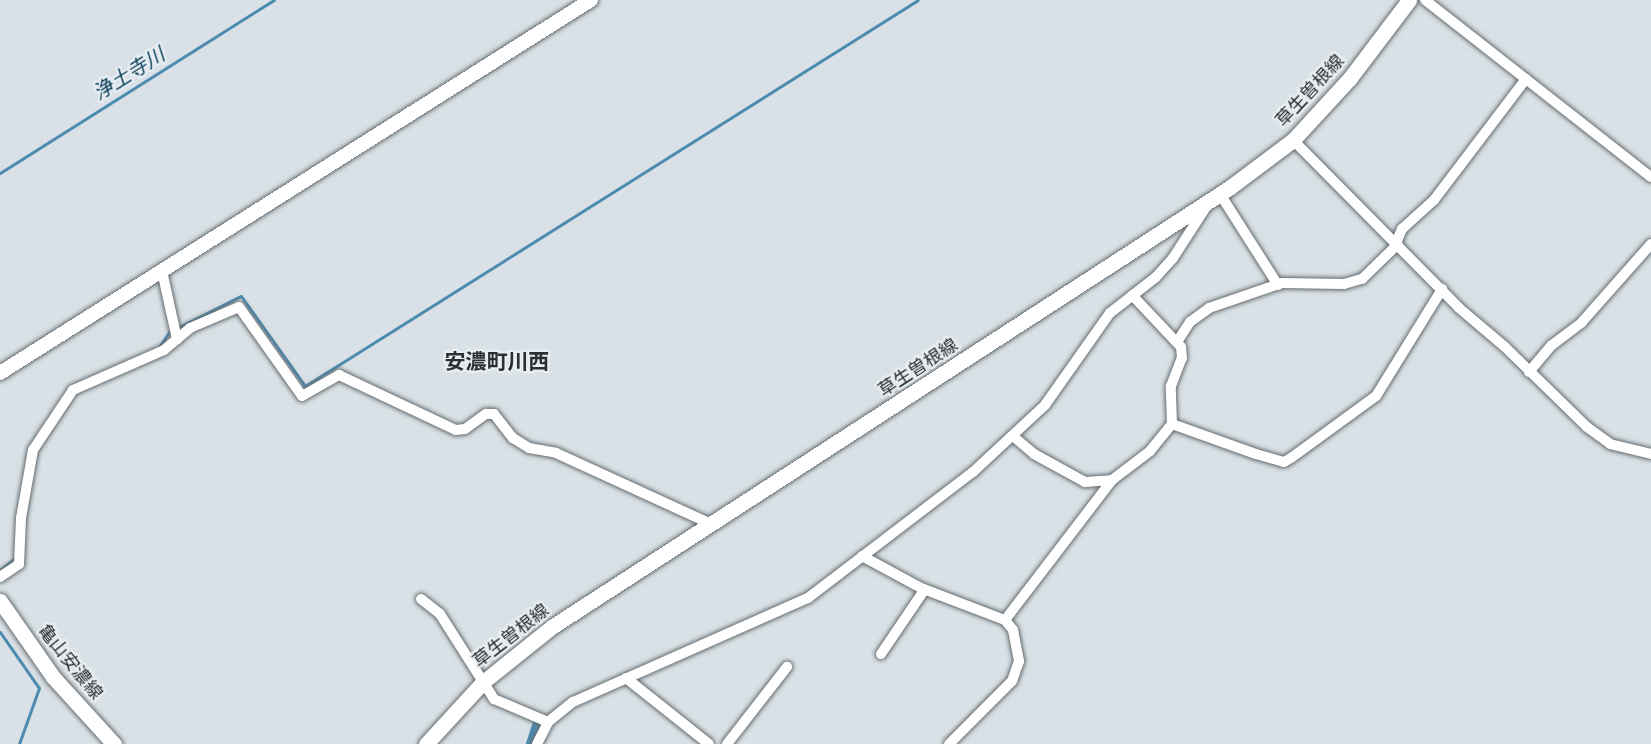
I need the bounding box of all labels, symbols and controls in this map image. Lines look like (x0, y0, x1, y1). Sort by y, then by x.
water label: 浄土寺川 (89, 43, 169, 105)
street label: 草生曽根線 (1271, 51, 1349, 131)
street label: 草生曽根線 (874, 334, 962, 402)
district label: 安濃町川西 (445, 349, 549, 375)
street label: 草生曽根線 (469, 600, 553, 672)
street label: 亀山安濃線 (33, 620, 107, 704)

